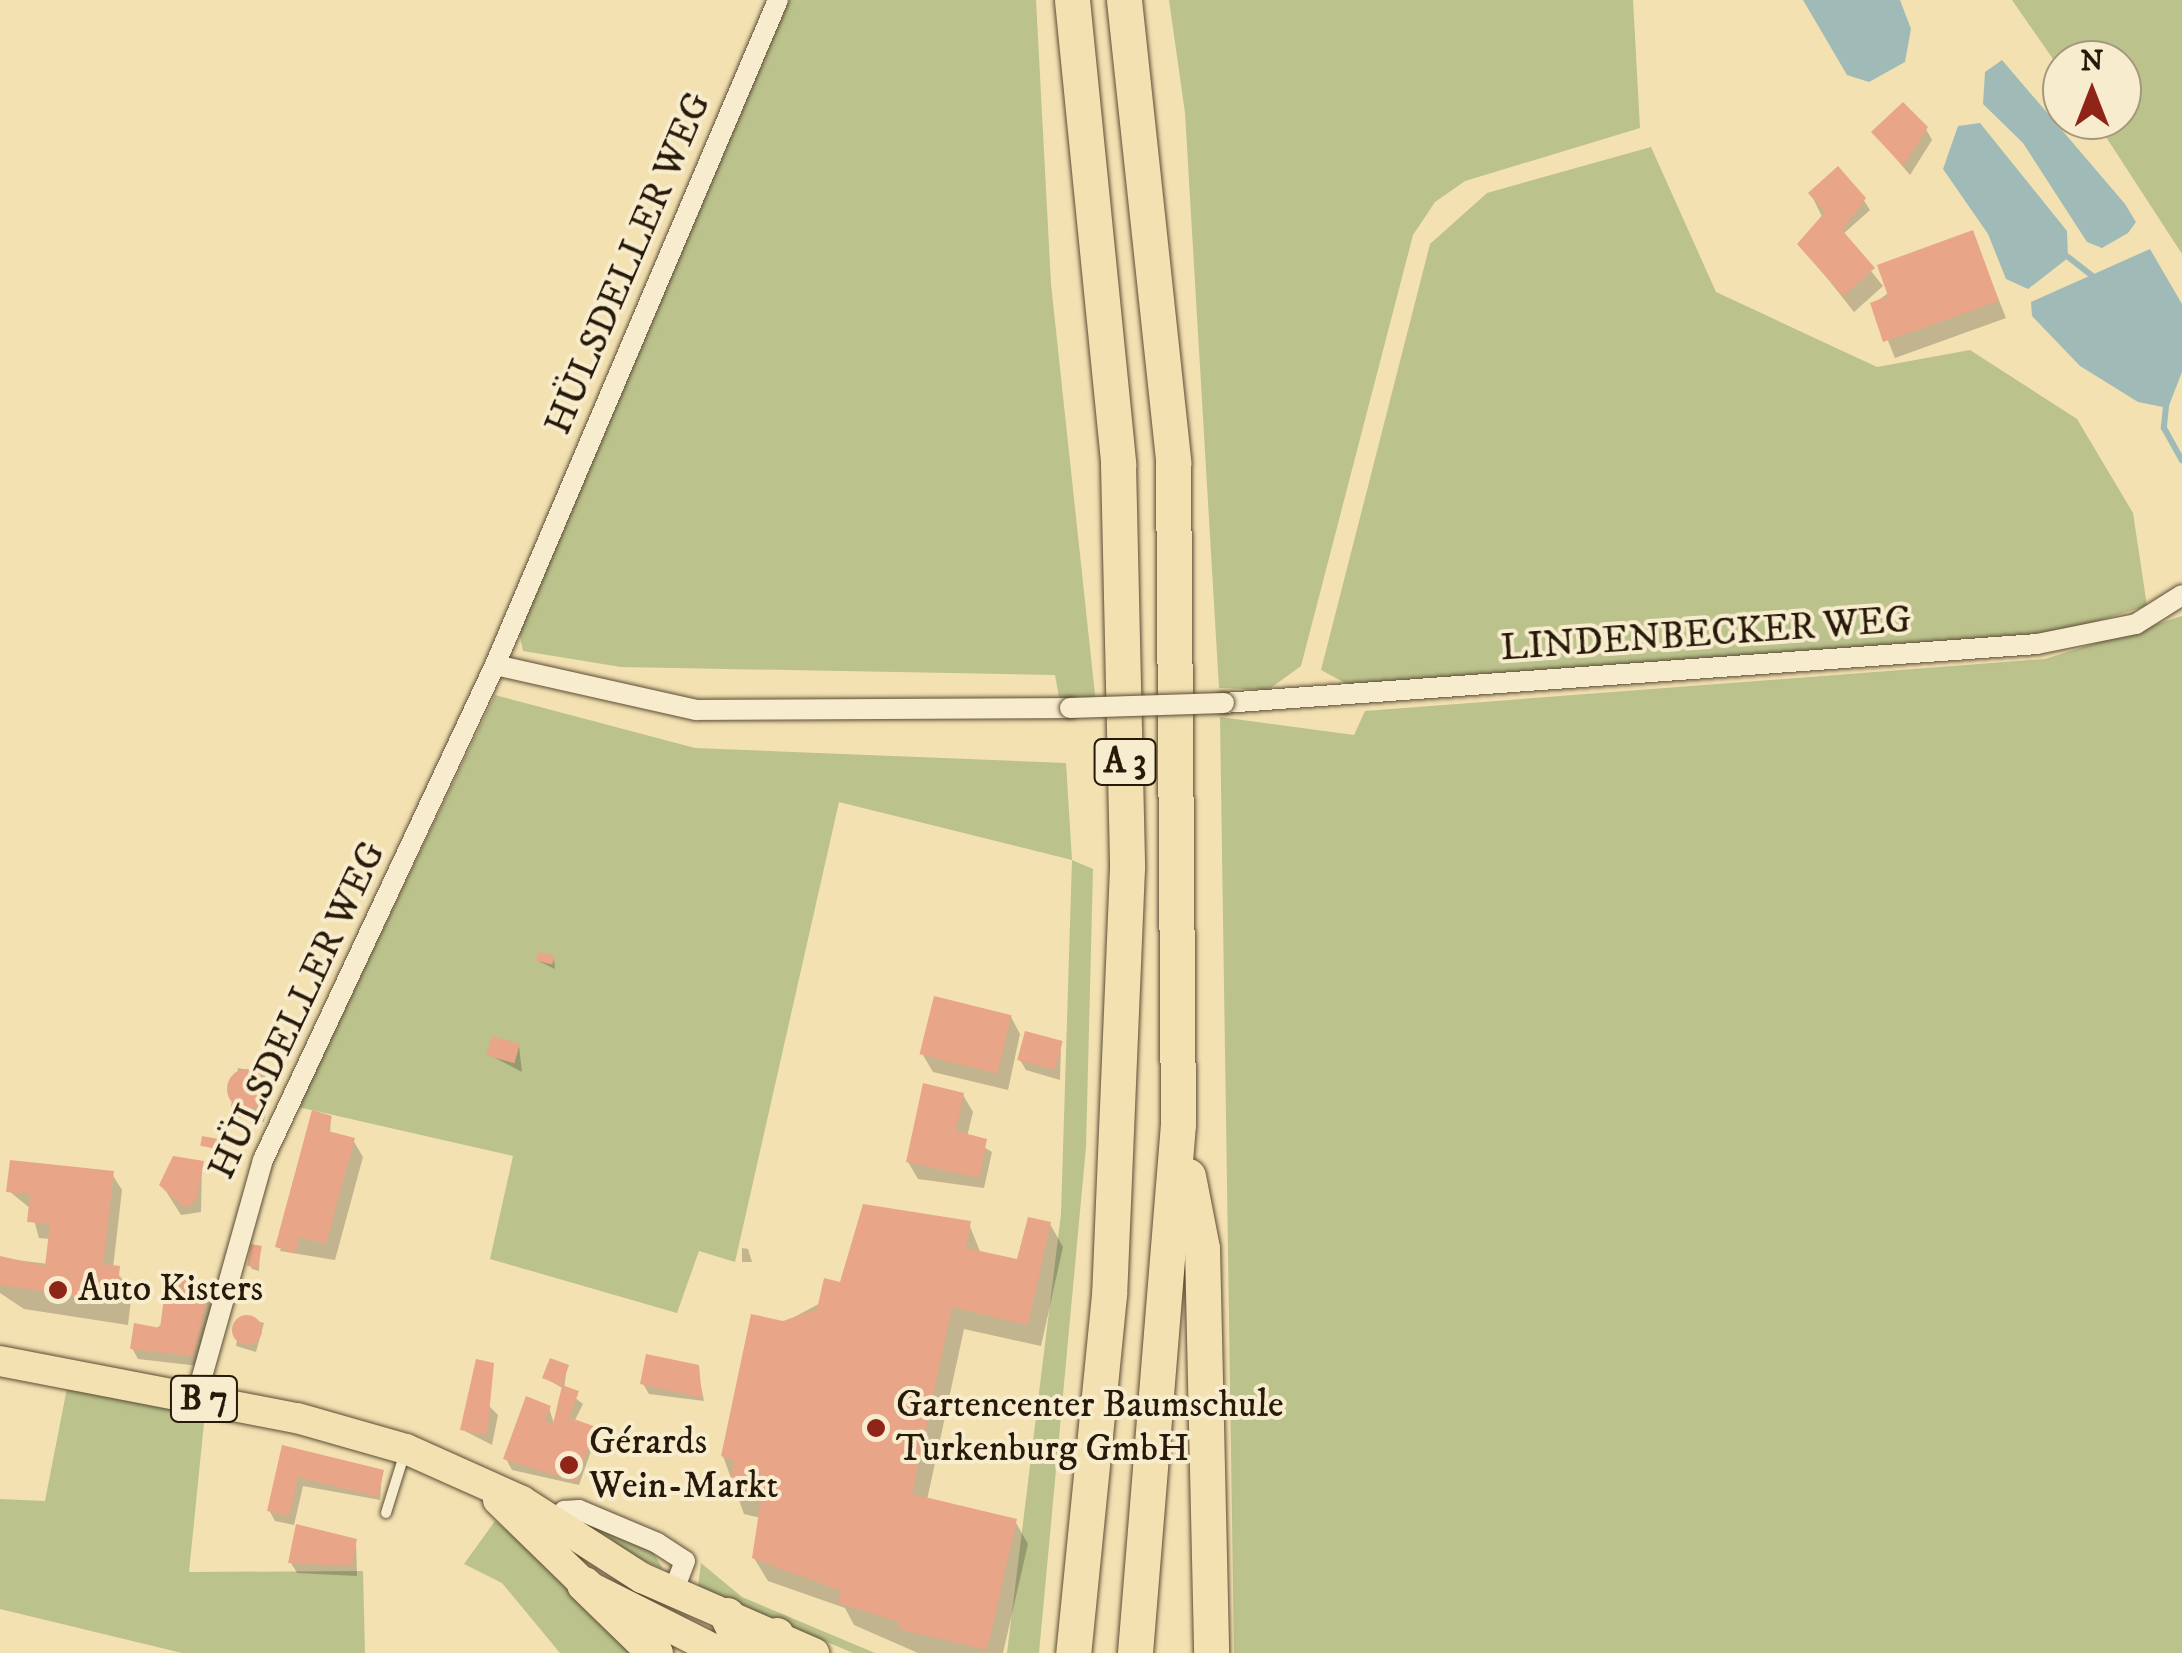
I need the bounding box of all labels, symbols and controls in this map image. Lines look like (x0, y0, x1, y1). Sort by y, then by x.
north arrow (2042, 40, 2142, 140)
text: N (2081, 44, 2103, 79)
street label: HÜLSDELLER WEG (536, 86, 722, 442)
street label: LINDENBECKER WEG (1499, 598, 1913, 672)
road number: A 3 (1092, 732, 1158, 792)
street label: HÜLSDELLER WEG (200, 835, 396, 1187)
place label: Auto Kisters (78, 1267, 263, 1313)
marker: Auto Kisters (47, 1279, 69, 1301)
road number: B 7 (169, 1369, 239, 1429)
place label: Gartencenter Baumschule Turkenburg GmbH (896, 1383, 1284, 1472)
marker: Gartencenter Baumschule Turkenburg GmbH (865, 1417, 887, 1439)
place label: Gérards Wein-Markt (589, 1420, 778, 1510)
marker: Gérards Wein-Markt (558, 1454, 580, 1476)

